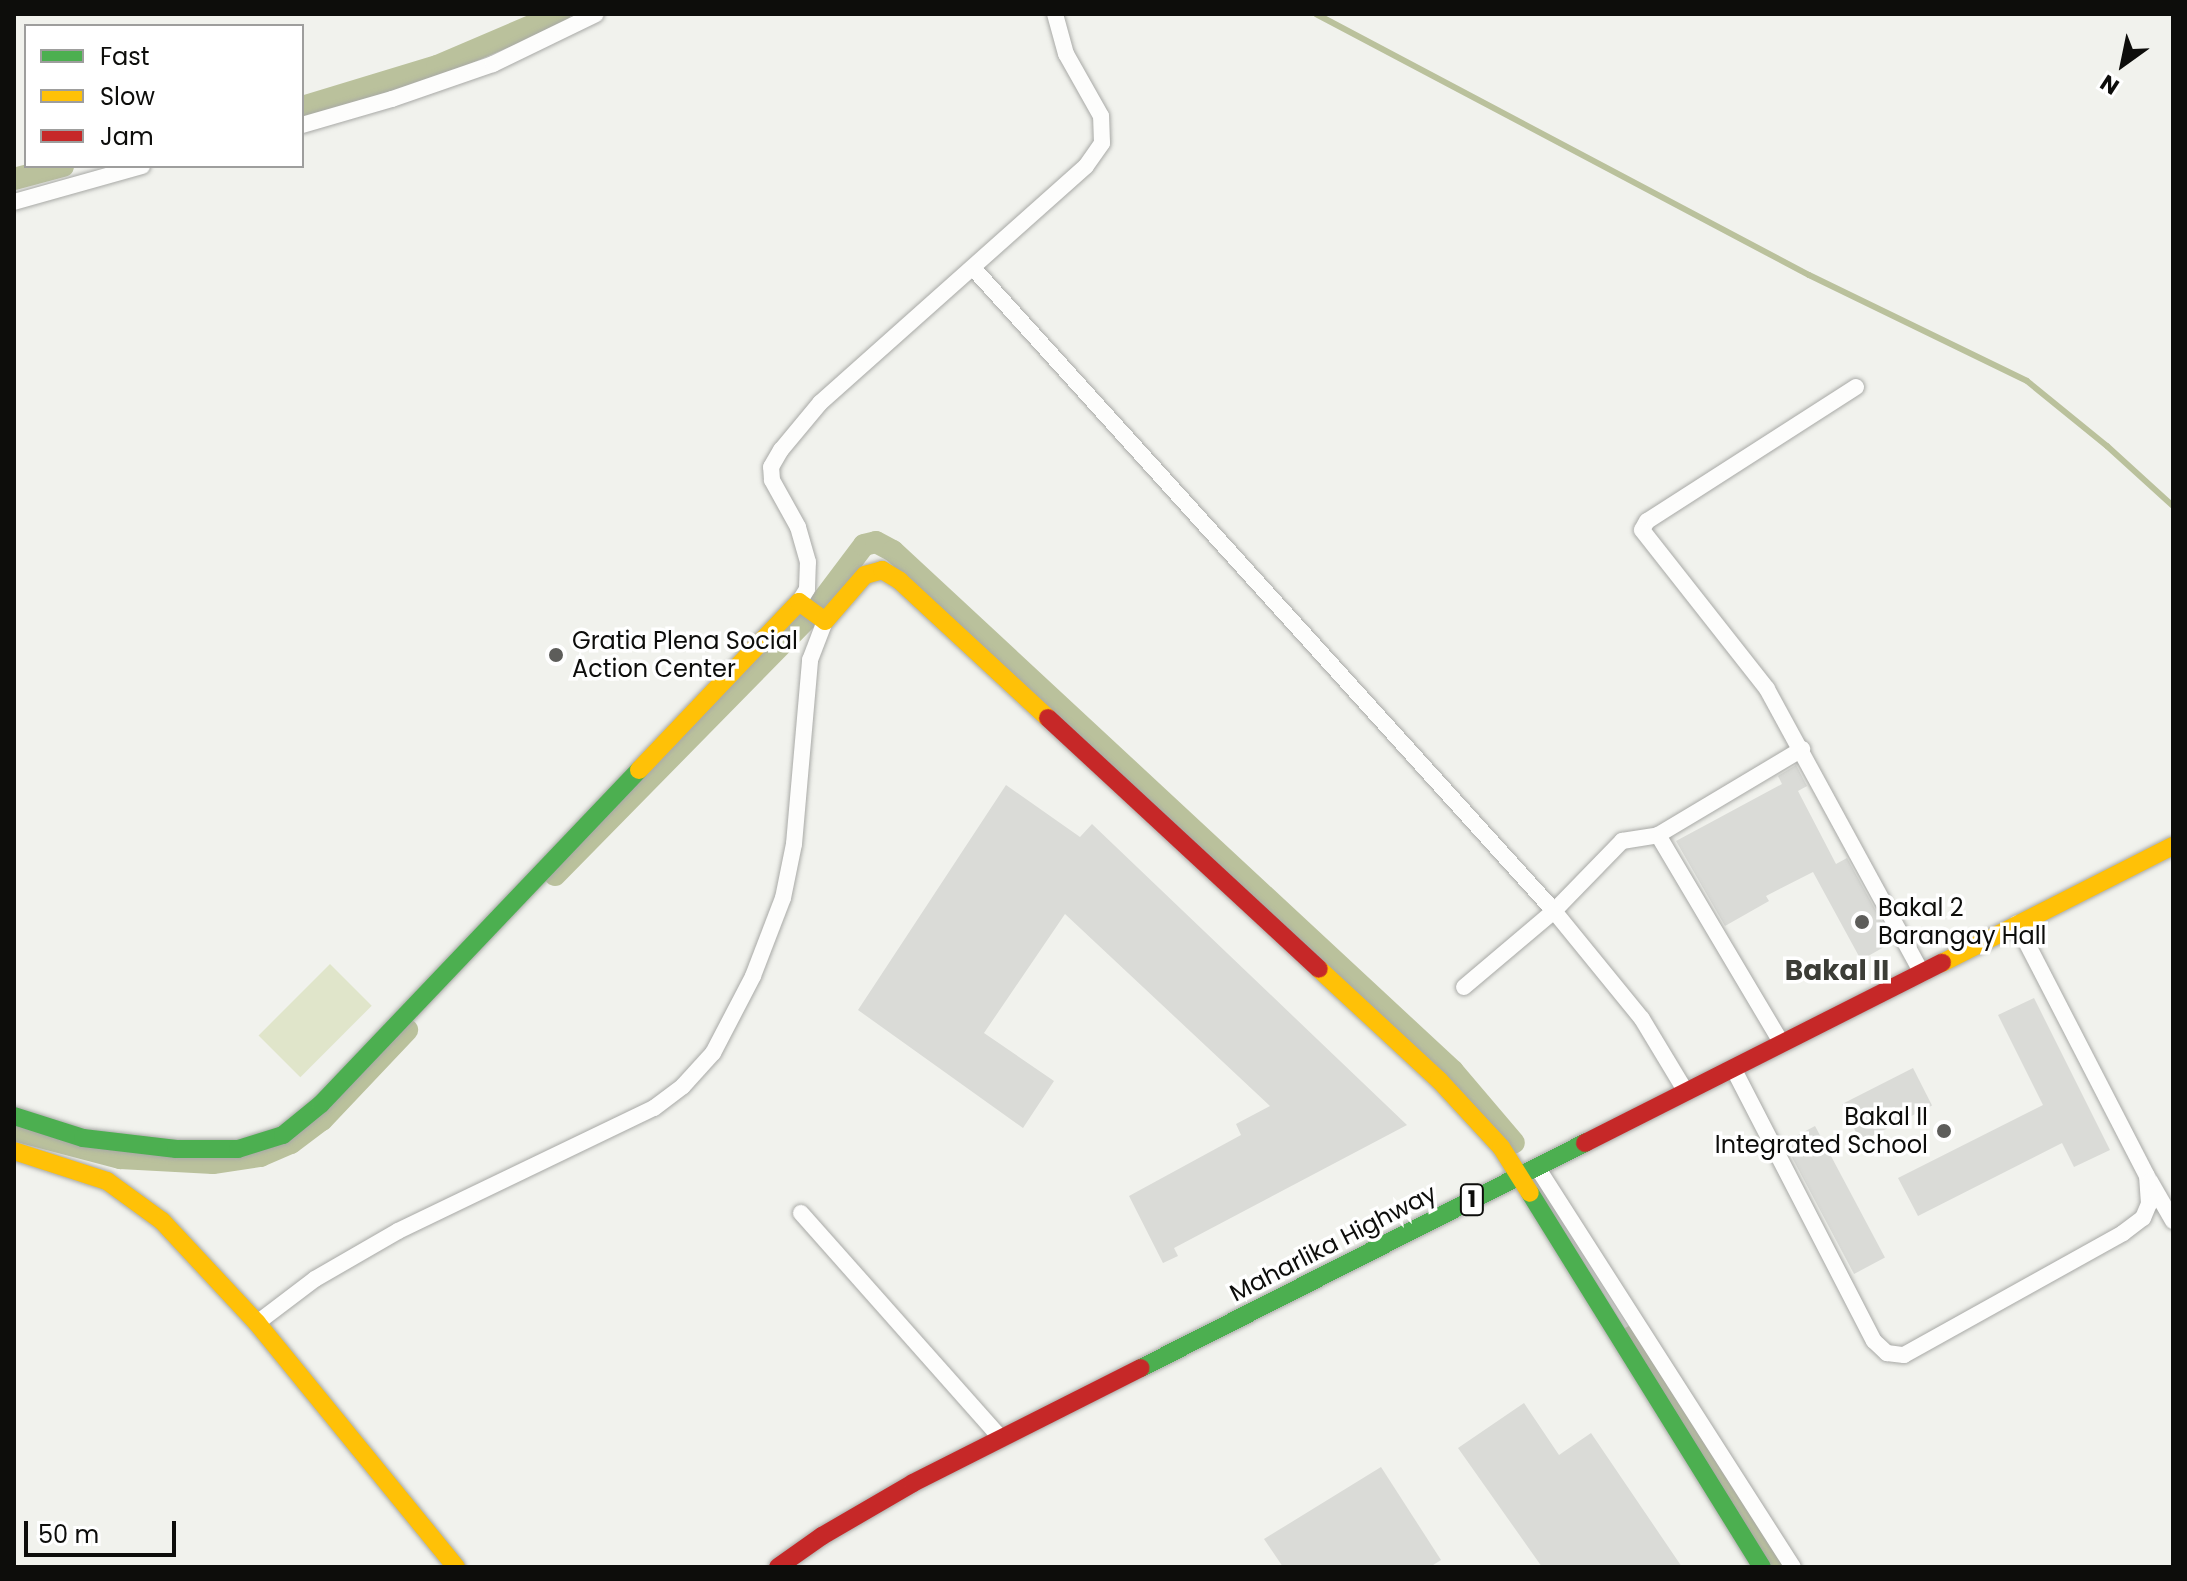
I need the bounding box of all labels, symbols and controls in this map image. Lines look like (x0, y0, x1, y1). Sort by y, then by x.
legend (24, 24, 304, 168)
north arrow (2083, 24, 2163, 104)
text: Fast (100, 40, 150, 73)
text: N (2094, 67, 2125, 102)
text: Slow (100, 80, 155, 113)
text: Jam (100, 120, 154, 153)
place label: Gratia Plena Social Action Center (572, 627, 798, 683)
marker: Gratia Plena Social Action Center (547, 646, 565, 664)
place label: Bakal 2 Barangay Hall (1878, 894, 2046, 950)
marker: Bakal 2 Barangay Hall (1853, 913, 1871, 931)
district label: Bakal II (1785, 954, 1889, 988)
place label: Bakal II Integrated School (1715, 1103, 1928, 1159)
marker: Bakal II Integrated School (1935, 1122, 1953, 1140)
street label: Maharlika Highway (1225, 1178, 1441, 1308)
road number: 1 (1458, 1182, 1486, 1218)
scale bar (28, 1505, 180, 1555)
text: 50 m (38, 1518, 99, 1551)

